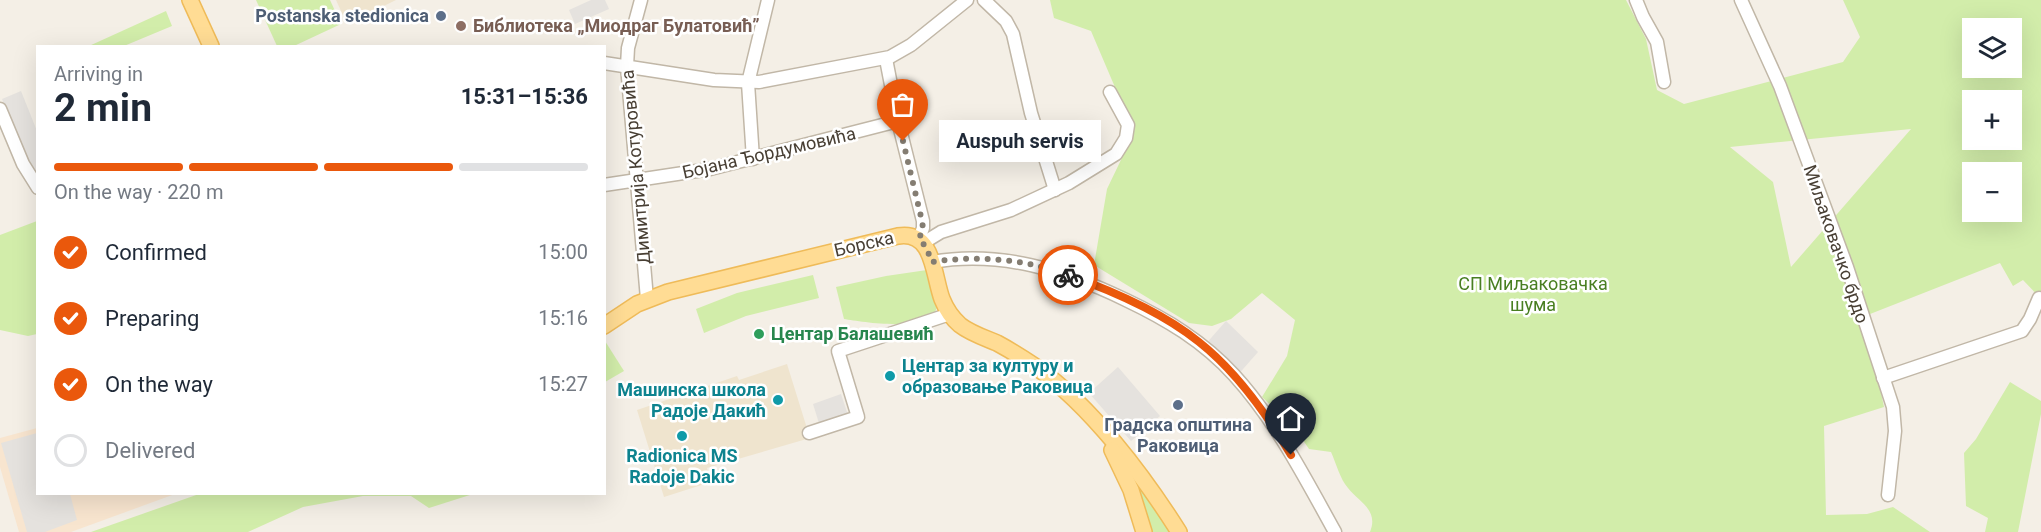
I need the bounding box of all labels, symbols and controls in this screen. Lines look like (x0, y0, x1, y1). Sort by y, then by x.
place label: Postanska stedionica (255, 5, 429, 26)
marker: Postanska stedionica (434, 9, 448, 23)
place label: Библиотека „Миодраг Булатовић” (473, 15, 760, 36)
map controls (1962, 18, 2022, 222)
button: layers (1962, 18, 2022, 78)
marker: Библиотека „Миодраг Булатовић” (454, 19, 468, 33)
text: Arriving in (54, 62, 143, 86)
street label: Димитрија Котуровића (617, 69, 654, 265)
pin (877, 79, 928, 141)
text: 15:31–15:36 (461, 84, 588, 109)
text: 2 min (54, 85, 152, 131)
icon: bag (886, 88, 919, 121)
button: + (1962, 90, 2022, 150)
callout: Auspuh servis (939, 120, 1101, 162)
street label: Бојана Ђордумовића (680, 122, 858, 183)
text: Auspuh servis (956, 129, 1084, 153)
street label: Миљаковачко брдо (1800, 162, 1873, 326)
button: − (1962, 162, 2022, 222)
text: On the way · 220 m (54, 180, 223, 204)
street label: Борска (832, 226, 896, 261)
icon: check (54, 236, 87, 269)
text: Confirmed (105, 240, 207, 265)
text: 15:00 (538, 240, 588, 264)
courier (1038, 245, 1098, 305)
icon: bike (1052, 259, 1085, 292)
park label: СП Миљаковачка шума (1458, 273, 1608, 315)
icon: check (54, 302, 87, 335)
text: Preparing (105, 306, 199, 331)
text: 15:16 (538, 306, 588, 330)
place label: Центар Балашевић (771, 323, 934, 344)
marker: Центар Балашевић (752, 327, 766, 341)
place label: Центар за културу и образовање Раковица (902, 355, 1093, 397)
icon: check (54, 368, 87, 401)
marker: Центар за културу и образовање Раковица (883, 369, 897, 383)
text: On the way (105, 372, 213, 397)
text: 15:27 (538, 372, 588, 396)
place label: Машинска школа Радоје Дакић (617, 379, 766, 421)
marker: Машинска школа Радоје Дакић (771, 393, 785, 407)
pin (1265, 393, 1316, 455)
marker: Градска општина Раковица (1171, 398, 1185, 412)
icon: home (1274, 402, 1307, 435)
place label: Градска општина Раковица (1104, 414, 1252, 456)
marker: Radionica MS Radoje Dakic (675, 429, 689, 443)
text: Delivered (105, 438, 195, 463)
place label: Radionica MS Radoje Dakic (626, 445, 738, 487)

